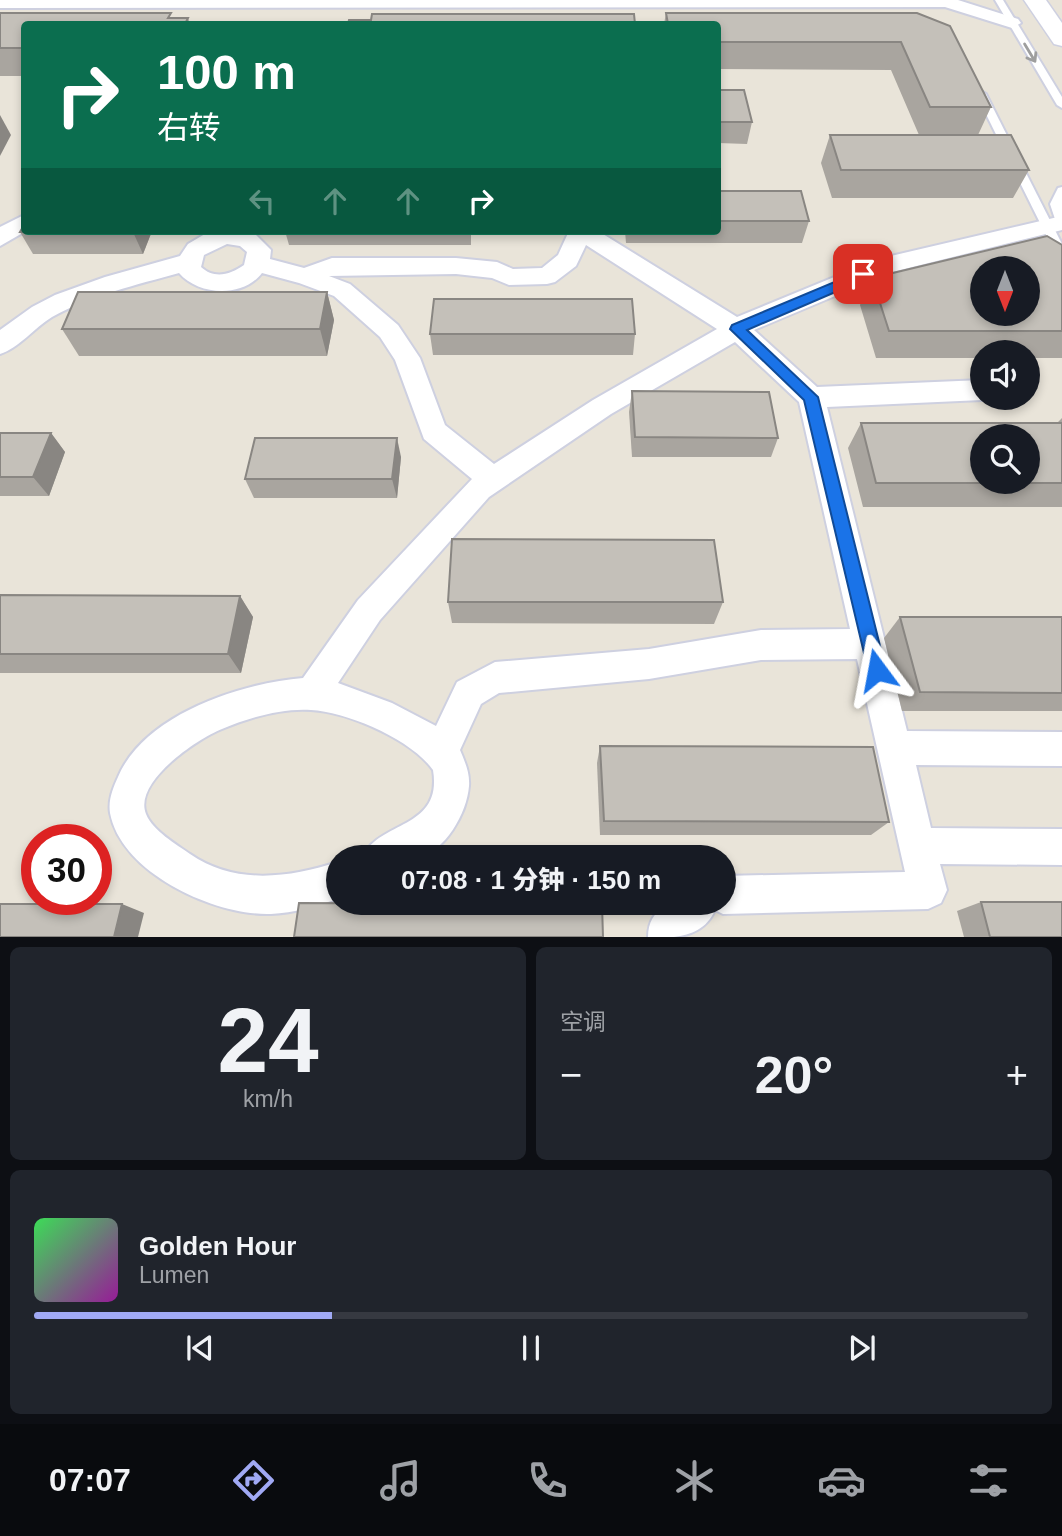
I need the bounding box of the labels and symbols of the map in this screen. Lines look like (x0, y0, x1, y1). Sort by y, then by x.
one-way arrow (1024, 42, 1038, 62)
pin (833, 244, 893, 304)
north arrow (970, 256, 1040, 326)
position arrow (840, 633, 914, 707)
speed limit sign: 30 (21, 824, 112, 915)

